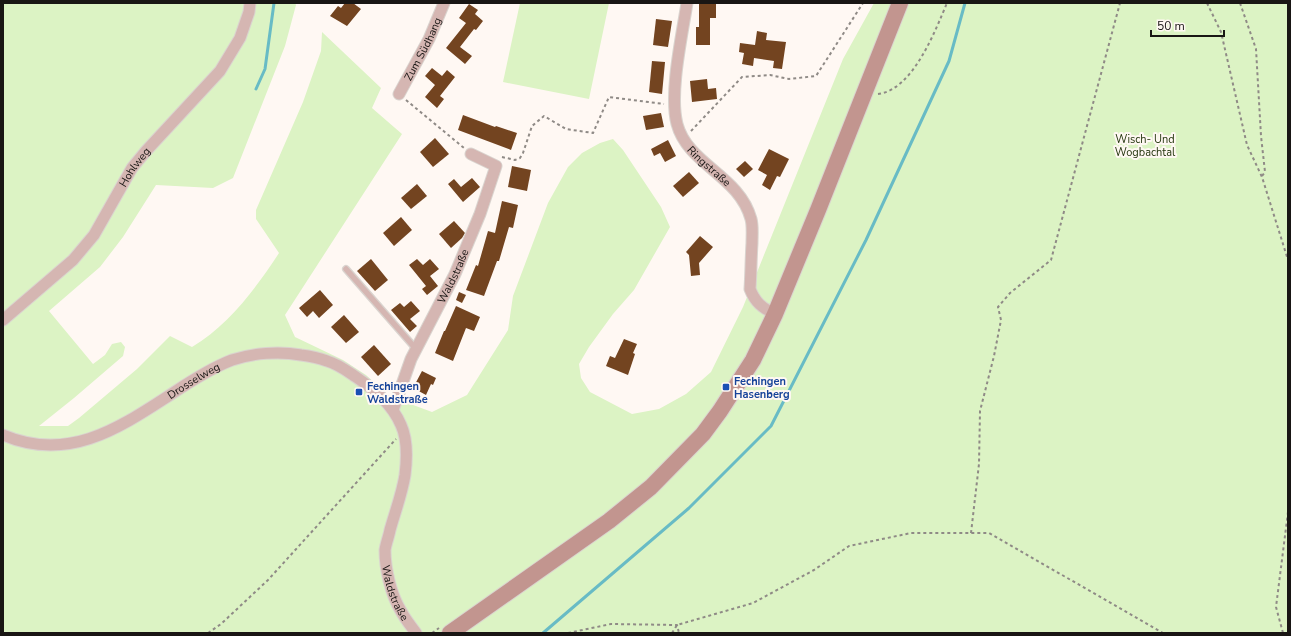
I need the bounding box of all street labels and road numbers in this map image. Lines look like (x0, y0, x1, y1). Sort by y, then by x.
street label: Zum Südhang (400, 15, 445, 83)
street label: Ringstraße (684, 143, 735, 190)
street label: Hohlweg (115, 144, 154, 190)
street label: Waldstraße (434, 247, 472, 306)
street label: Drosselweg (164, 359, 222, 402)
street label: Waldstraße (379, 564, 412, 624)

